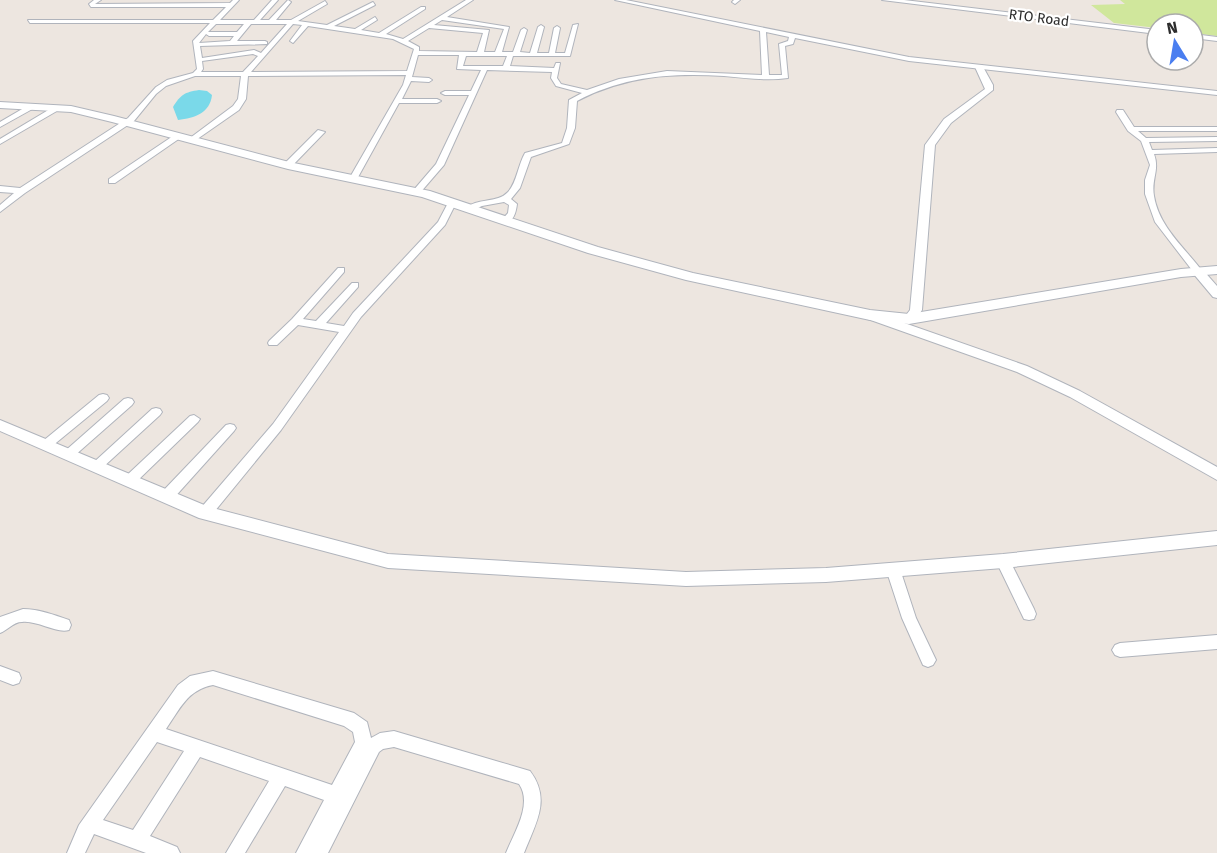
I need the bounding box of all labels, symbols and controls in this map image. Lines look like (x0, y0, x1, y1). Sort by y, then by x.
street label: RTO Road (1008, 6, 1070, 30)
north arrow (1145, 12, 1205, 72)
text: N (1165, 17, 1179, 38)

